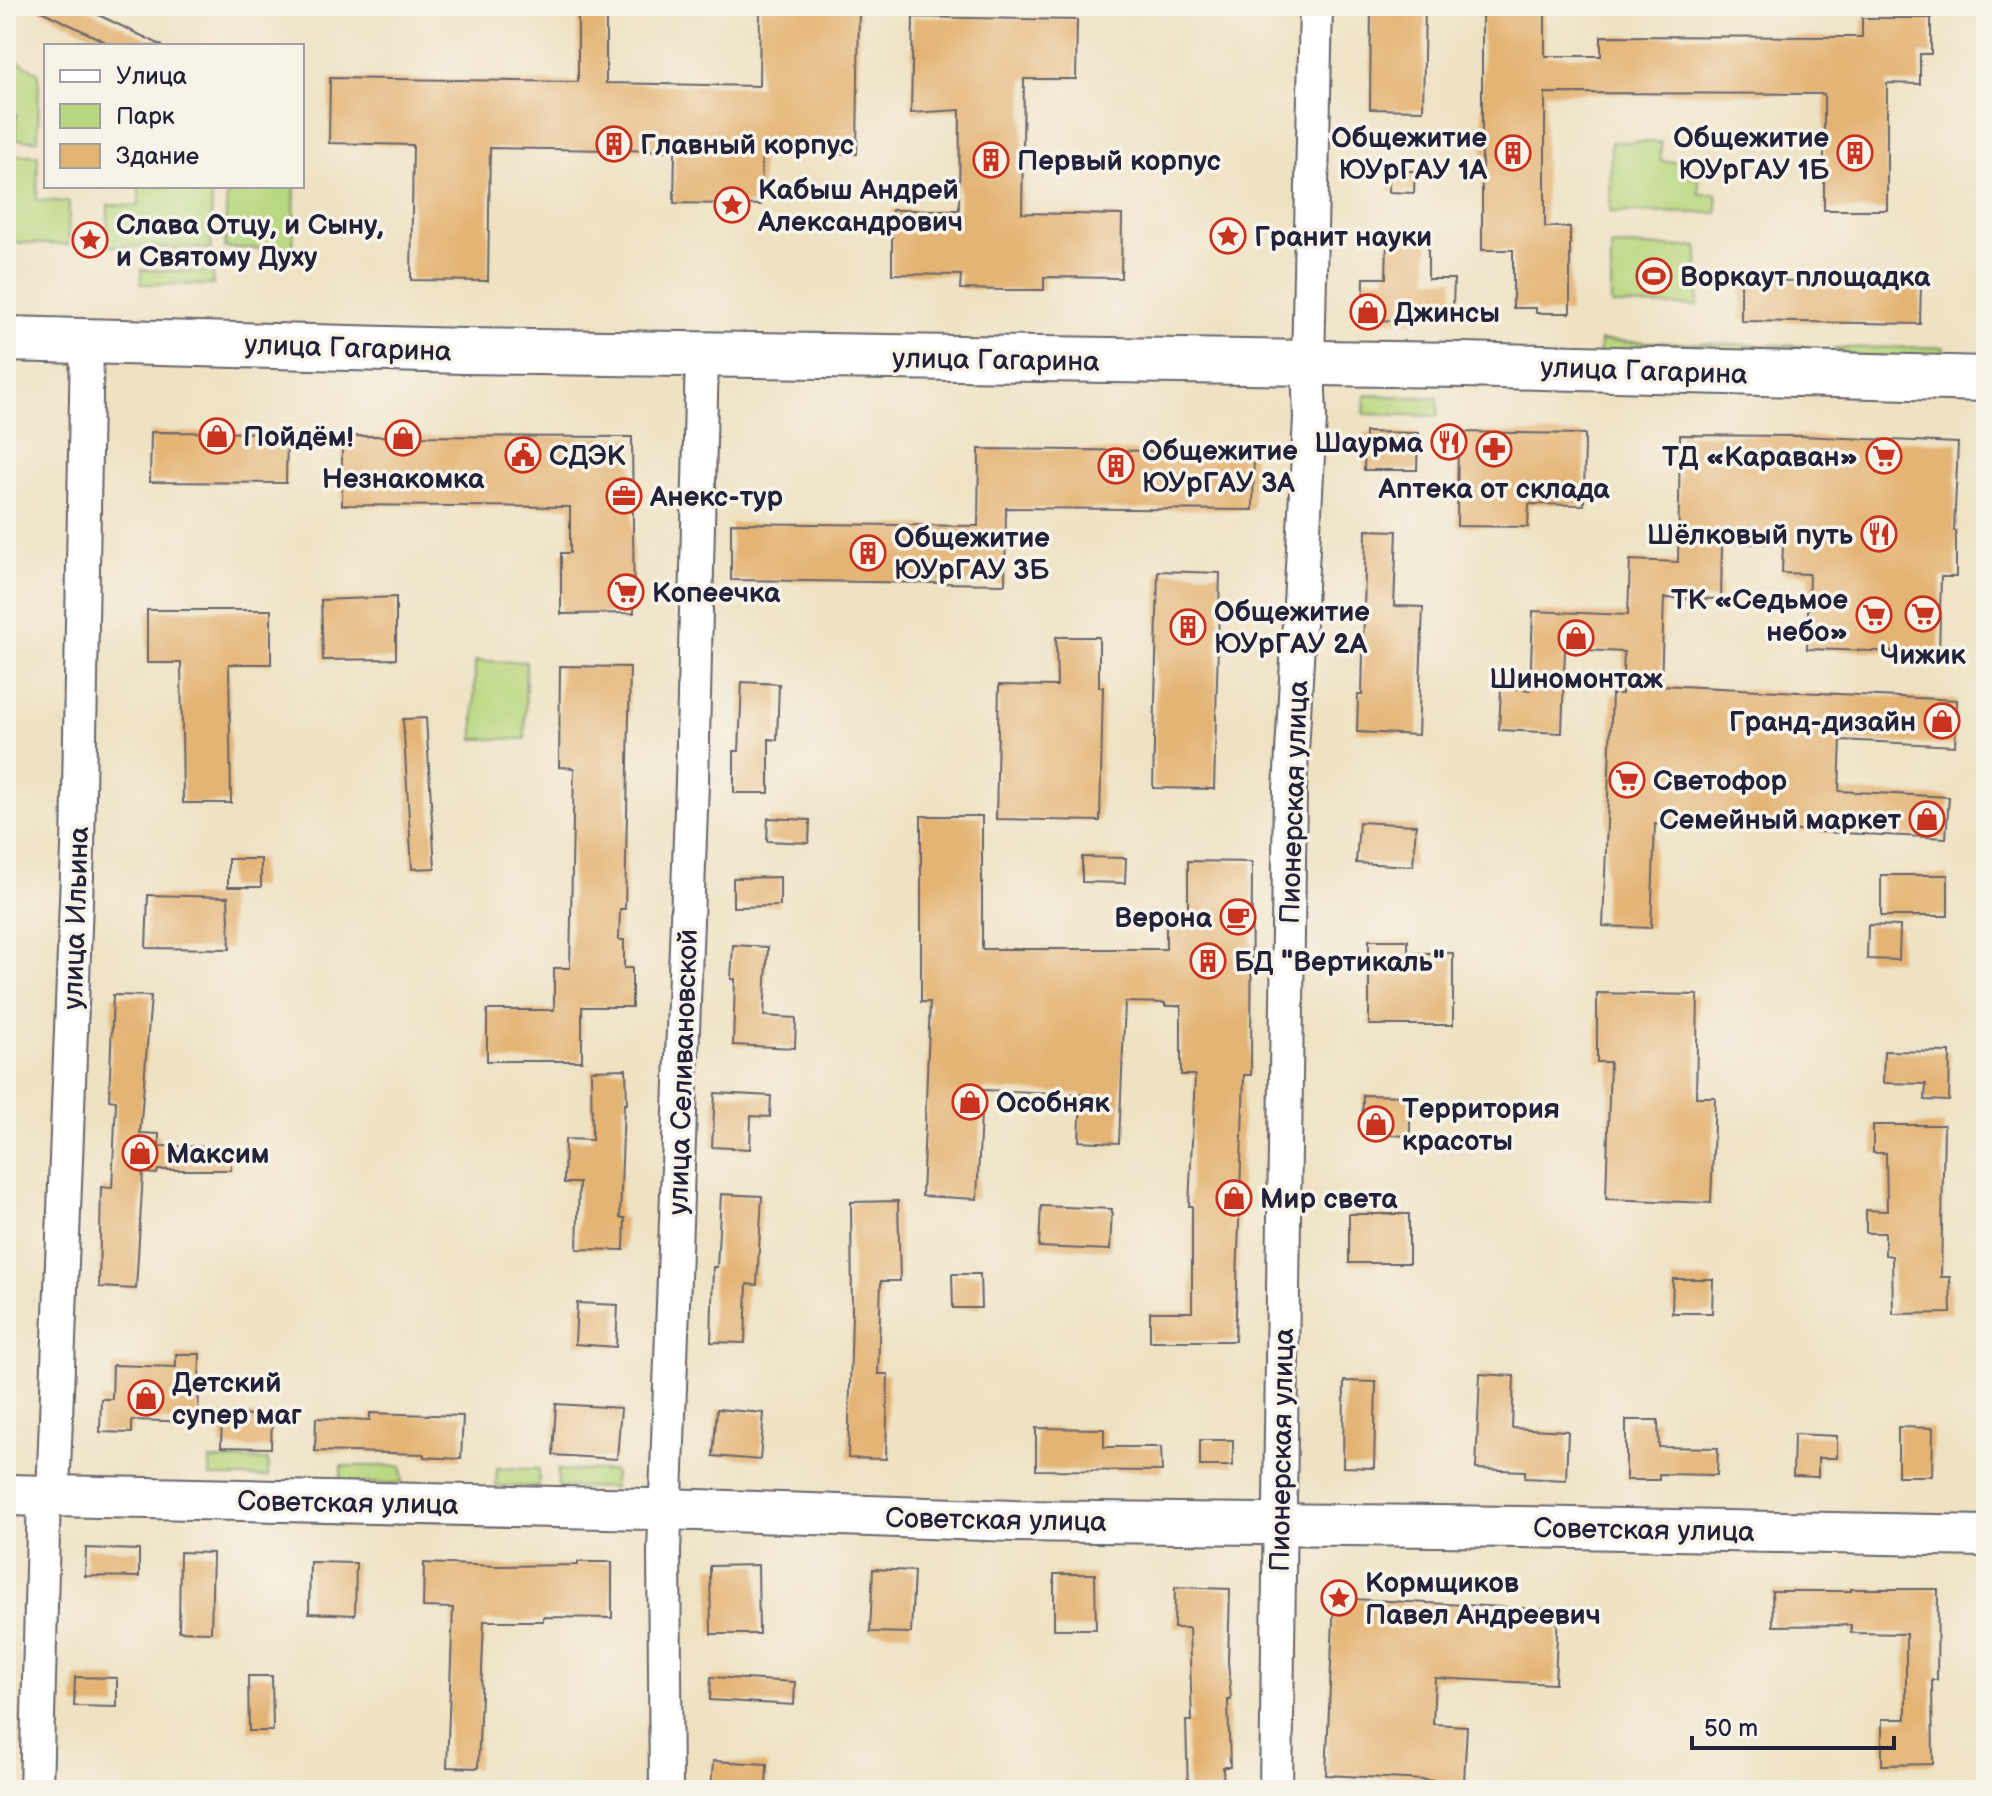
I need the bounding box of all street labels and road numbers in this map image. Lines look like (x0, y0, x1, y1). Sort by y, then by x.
street label: улица Гагарина (244, 328, 453, 369)
street label: улица Гагарина (892, 342, 1101, 379)
street label: улица Гагарина (1540, 351, 1749, 392)
street label: Пионерская улица (1274, 679, 1315, 924)
street label: улица Ильина (57, 825, 96, 1010)
street label: улица Селивановской (662, 928, 705, 1216)
street label: Пионерская улица (1264, 1327, 1301, 1572)
street label: Советская улица (237, 1485, 459, 1522)
street label: Советская улица (885, 1502, 1107, 1539)
street label: Советская улица (1533, 1512, 1755, 1549)

